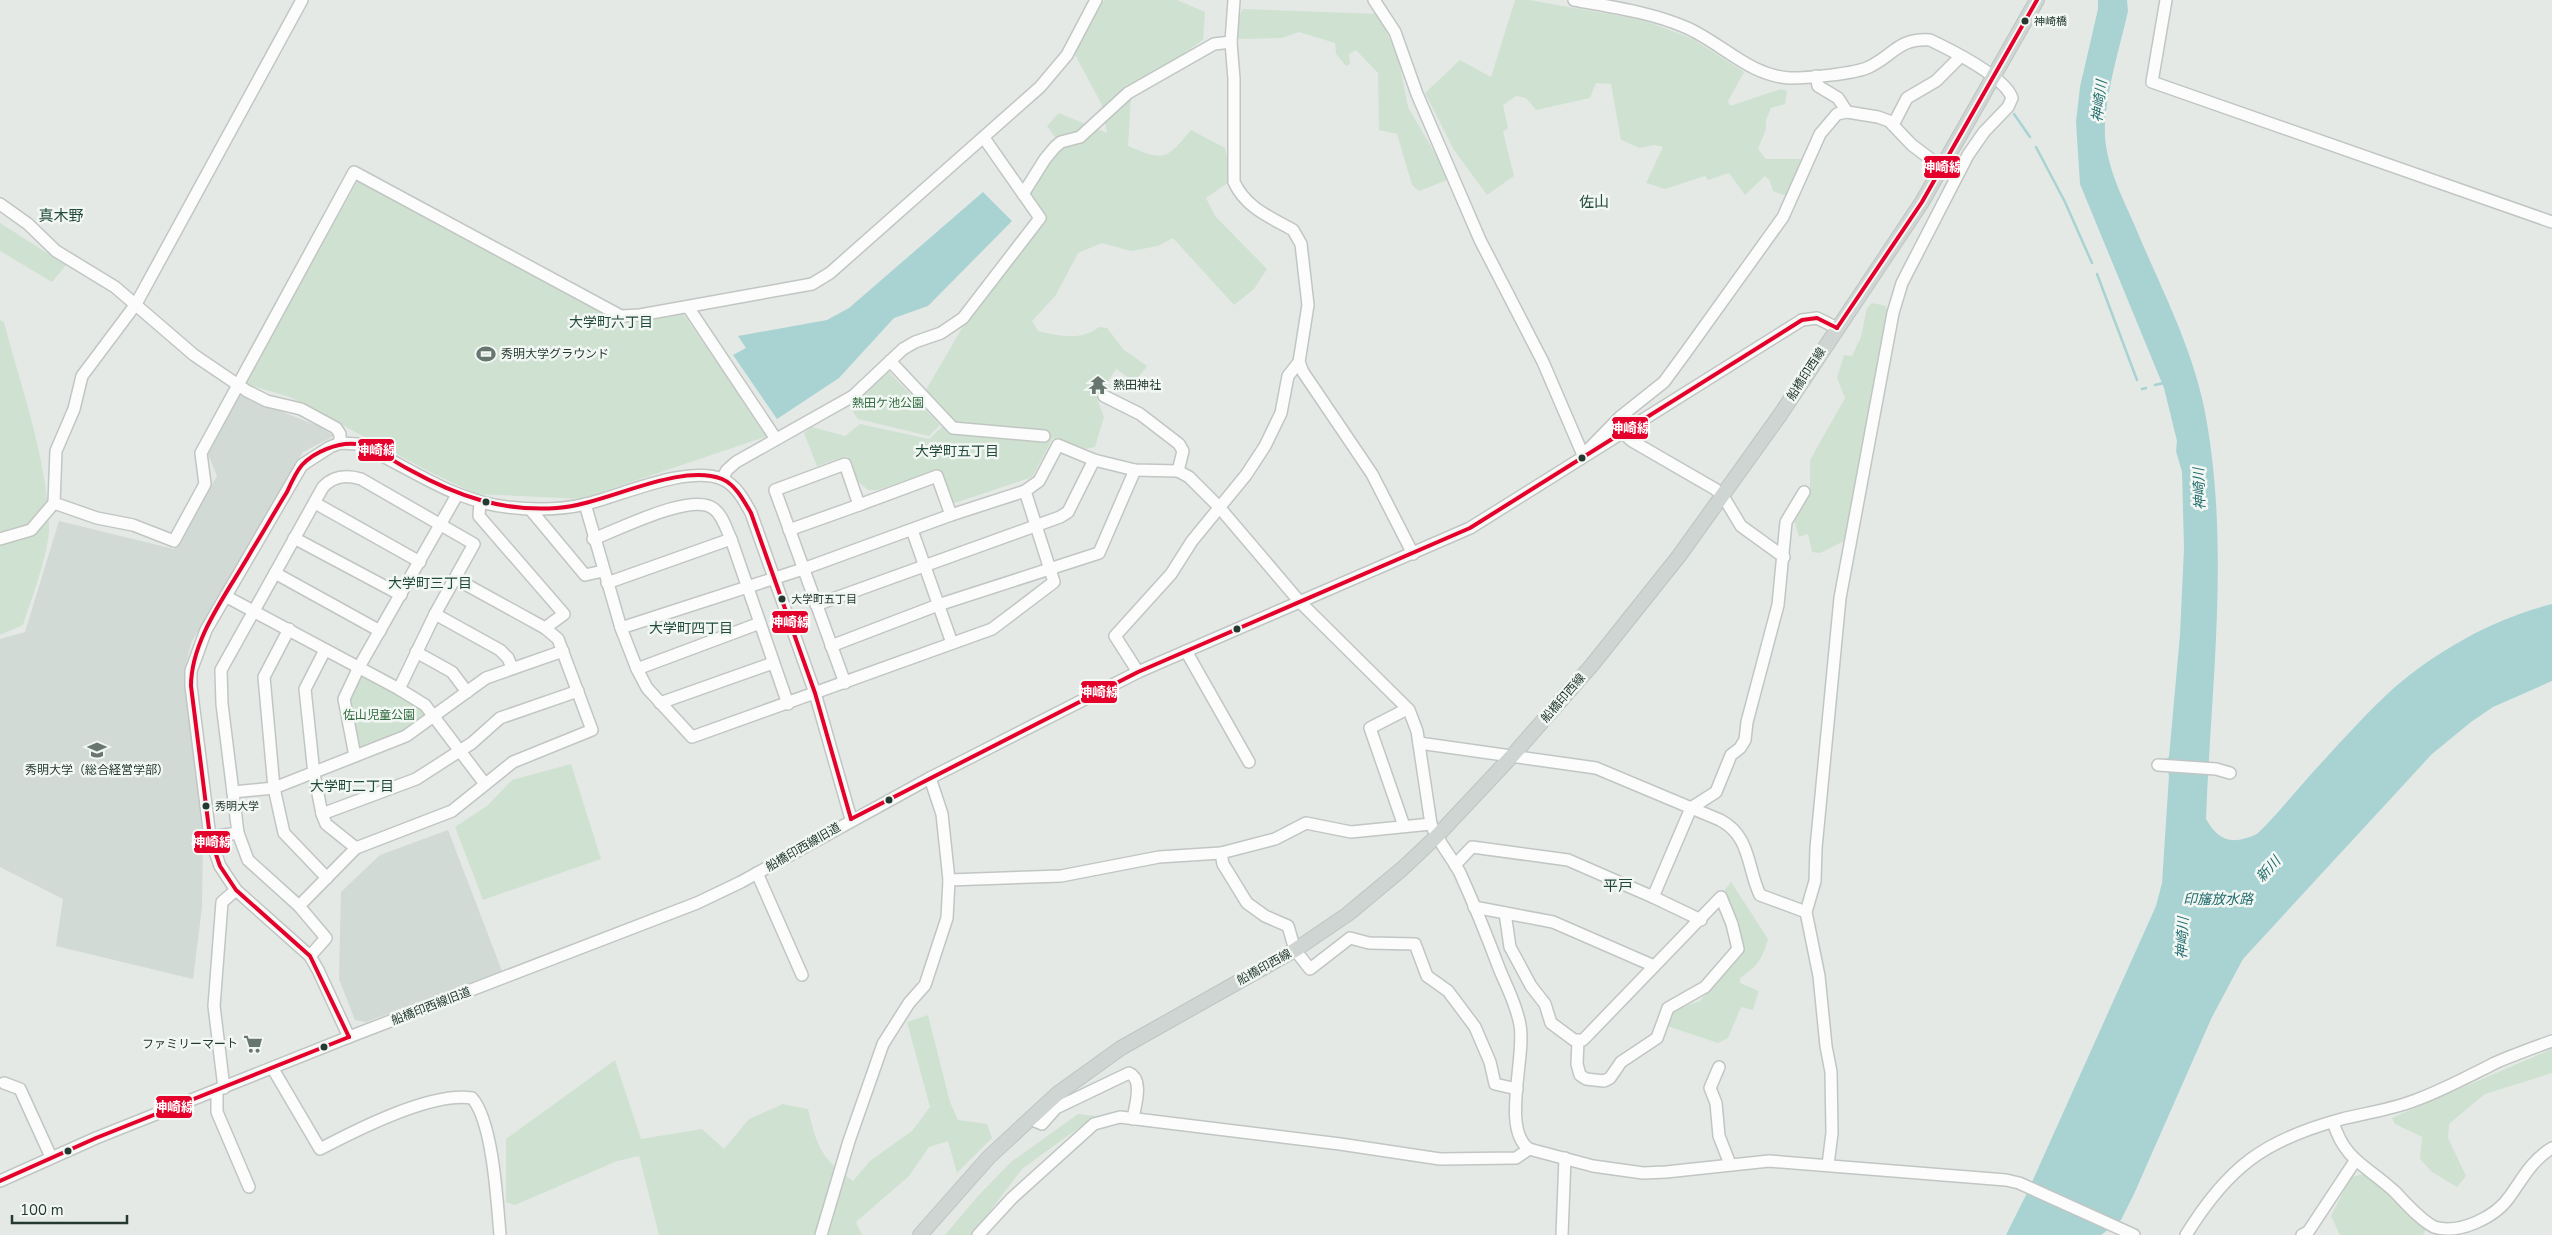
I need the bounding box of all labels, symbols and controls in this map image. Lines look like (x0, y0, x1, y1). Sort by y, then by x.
place label: 神崎橋 (2034, 14, 2067, 29)
marker: 神崎橋 (2020, 16, 2030, 26)
water label: 神崎川 (2088, 77, 2112, 123)
line badge: 神崎線 (1923, 155, 1961, 179)
text: 神崎線 (1921, 158, 1963, 177)
district label: 佐山 (1579, 192, 1609, 212)
district label: 真木野 (38, 206, 84, 226)
district label: 大学町六丁目 (569, 313, 653, 332)
sports icon: 秀明大学グラウンド (475, 343, 497, 365)
street label: 船橋印西線 (1783, 344, 1829, 404)
place label: 秀明大学グラウンド (501, 346, 609, 362)
temple icon: 熱田神社 (1087, 374, 1109, 396)
place label: 熱田神社 (1113, 377, 1161, 393)
park label: 熱田ケ池公園 (852, 395, 924, 411)
line badge: 神崎線 (1611, 416, 1649, 440)
text: 神崎線 (1609, 419, 1651, 438)
line badge: 神崎線 (357, 438, 395, 462)
text: 神崎線 (355, 441, 397, 460)
district label: 大学町五丁目 (915, 442, 999, 461)
unlabelled marker (1577, 453, 1587, 463)
water label: 神崎川 (2189, 466, 2210, 510)
unlabelled marker (481, 497, 491, 507)
district label: 大学町三丁目 (388, 574, 472, 593)
place label: 大学町五丁目 (791, 592, 857, 607)
marker: 大学町五丁目 (777, 594, 787, 604)
line badge: 神崎線 (771, 610, 809, 634)
text: 神崎線 (769, 613, 811, 632)
district label: 大学町四丁目 (649, 619, 733, 638)
unlabelled marker (1232, 624, 1242, 634)
street label: 船橋印西線 (1537, 670, 1589, 726)
line badge: 神崎線 (1080, 680, 1118, 704)
text: 神崎線 (1078, 683, 1120, 702)
park label: 佐山児童公園 (343, 707, 415, 723)
school or university icon: 秀明大学（総合経営学部） (86, 739, 108, 761)
place label: 秀明大学（総合経営学部） (25, 762, 169, 778)
district label: 大学町二丁目 (310, 777, 394, 796)
unlabelled marker (884, 795, 894, 805)
place label: 秀明大学 (215, 799, 259, 814)
marker: 秀明大学 (201, 801, 211, 811)
street label: 船橋印西線旧道 (763, 819, 843, 875)
line badge: 神崎線 (193, 830, 231, 854)
text: 神崎線 (191, 833, 233, 852)
water label: 新川 (2252, 851, 2286, 886)
district label: 平戸 (1603, 876, 1633, 896)
water label: 印旛放水路 (2183, 890, 2254, 909)
water label: 神崎川 (2172, 915, 2193, 959)
street label: 船橋印西線 (1234, 945, 1294, 989)
street label: 船橋印西線旧道 (389, 983, 473, 1029)
supermarket icon: ファミリーマート (242, 1033, 264, 1055)
place label: ファミリーマート (142, 1036, 238, 1052)
unlabelled marker (319, 1042, 329, 1052)
line badge: 神崎線 (155, 1095, 193, 1119)
text: 神崎線 (153, 1098, 195, 1117)
unlabelled marker (63, 1146, 73, 1156)
scale bar (12, 1192, 128, 1224)
text: 100 m (20, 1200, 64, 1220)

